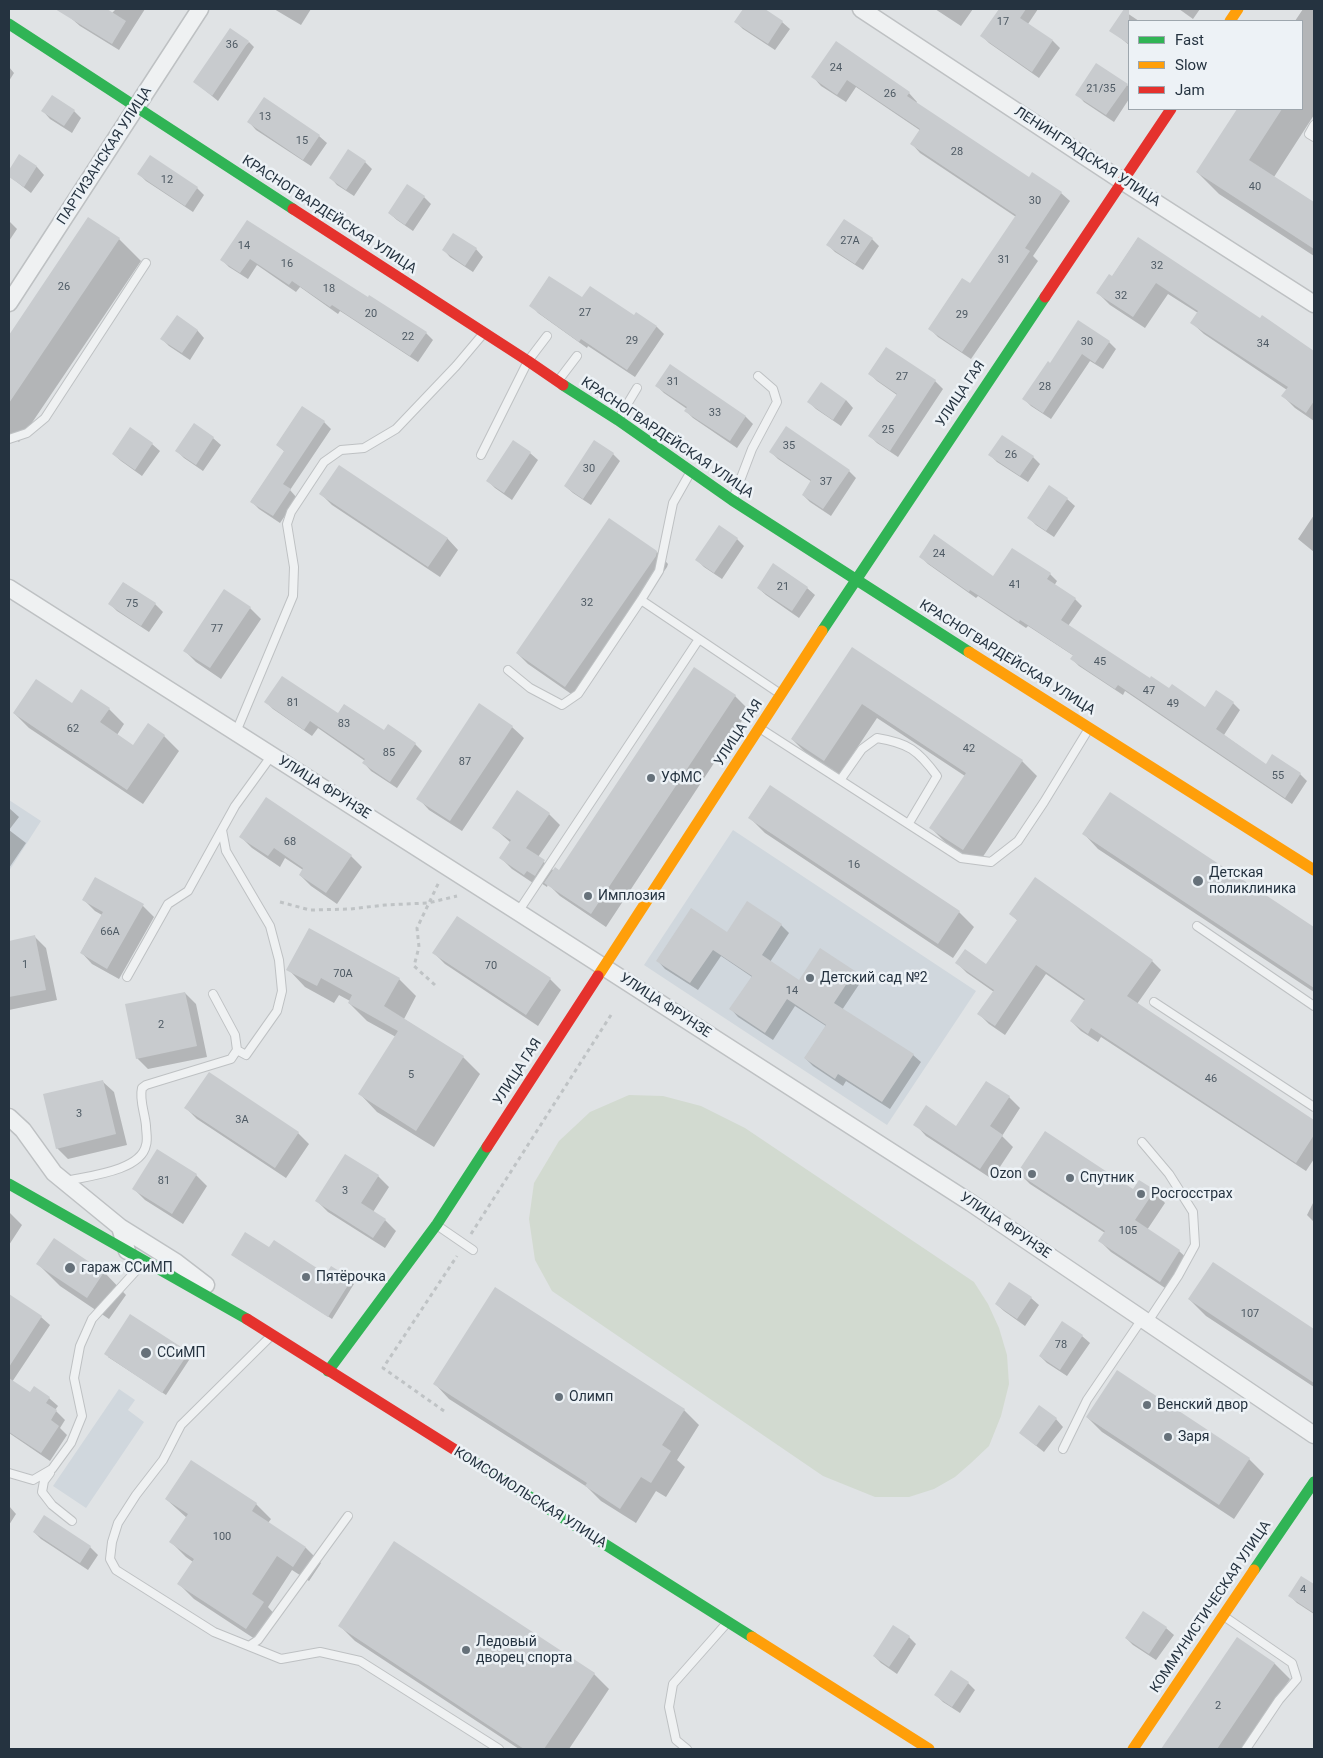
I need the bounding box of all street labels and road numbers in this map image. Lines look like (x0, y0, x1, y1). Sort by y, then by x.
street label: ПАРТИЗАНСКАЯ УЛИЦА (54, 84, 156, 228)
street label: ЛЕНИНГРАДСКАЯ УЛИЦА (1011, 103, 1163, 211)
street label: КРАСНОГВАРДЕЙСКАЯ УЛИЦА (239, 152, 419, 278)
street label: УЛИЦА ГАЯ (933, 358, 989, 430)
street label: КРАСНОГВАРДЕЙСКАЯ УЛИЦА (578, 374, 756, 502)
street label: КРАСНОГВАРДЕЙСКАЯ УЛИЦА (916, 597, 1098, 719)
street label: УЛИЦА ГАЯ (711, 697, 767, 769)
street label: УЛИЦА ФРУНЗЕ (275, 753, 373, 823)
street label: УЛИЦА ФРУНЗЕ (616, 970, 714, 1042)
street label: УЛИЦА ГАЯ (490, 1036, 546, 1108)
street label: УЛИЦА ФРУНЗЕ (956, 1189, 1054, 1263)
street label: КОМСОМОЛЬСКАЯ УЛИЦА (450, 1444, 610, 1552)
street label: КОММУНИСТИЧЕСКАЯ УЛИЦА (1147, 1518, 1275, 1696)

